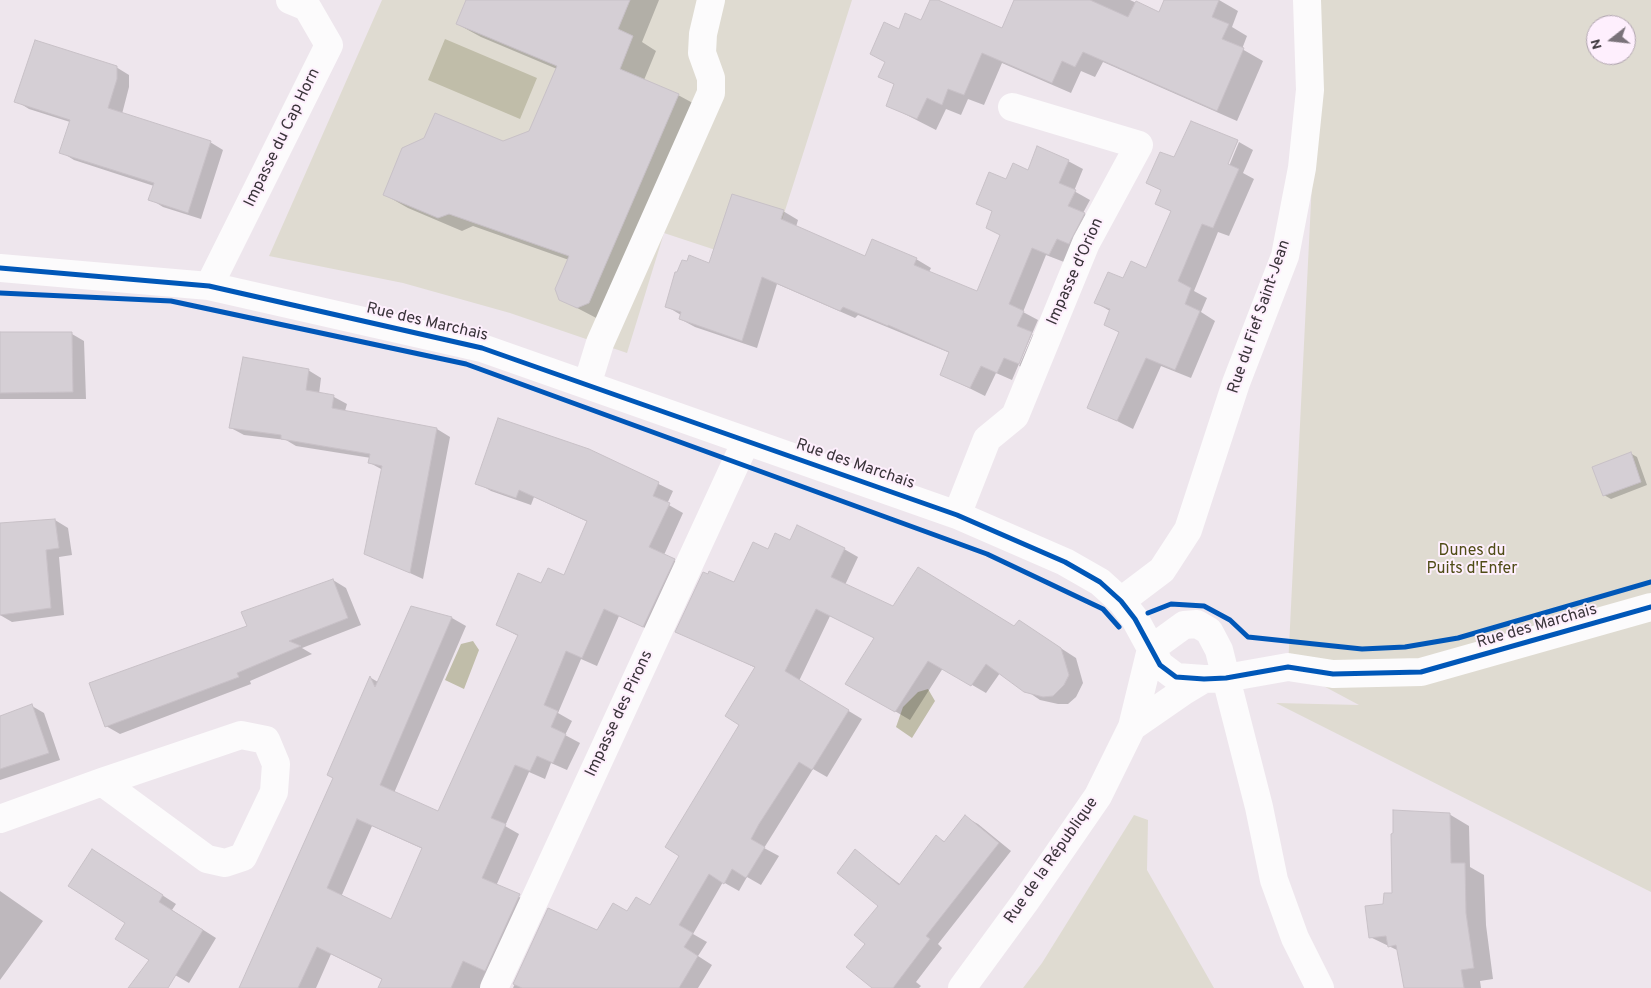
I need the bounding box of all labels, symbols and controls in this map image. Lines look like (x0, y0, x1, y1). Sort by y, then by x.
north arrow (1586, 15, 1636, 65)
text: N (1588, 37, 1607, 51)
street label: Impasse du Cap Horn (241, 66, 325, 210)
street label: Impasse d'Orion (1044, 215, 1108, 329)
street label: Rue du Fief Saint-Jean (1225, 238, 1295, 396)
street label: Rue des Marchais (364, 300, 490, 346)
street label: Rue des Marchais (793, 436, 917, 494)
park label: Dunes du Puits d'Enfer (1427, 542, 1517, 580)
street label: Rue des Marchais (1475, 601, 1599, 653)
street label: Impasse des Pirons (582, 648, 658, 780)
street label: Rue de la République (1001, 794, 1103, 928)

